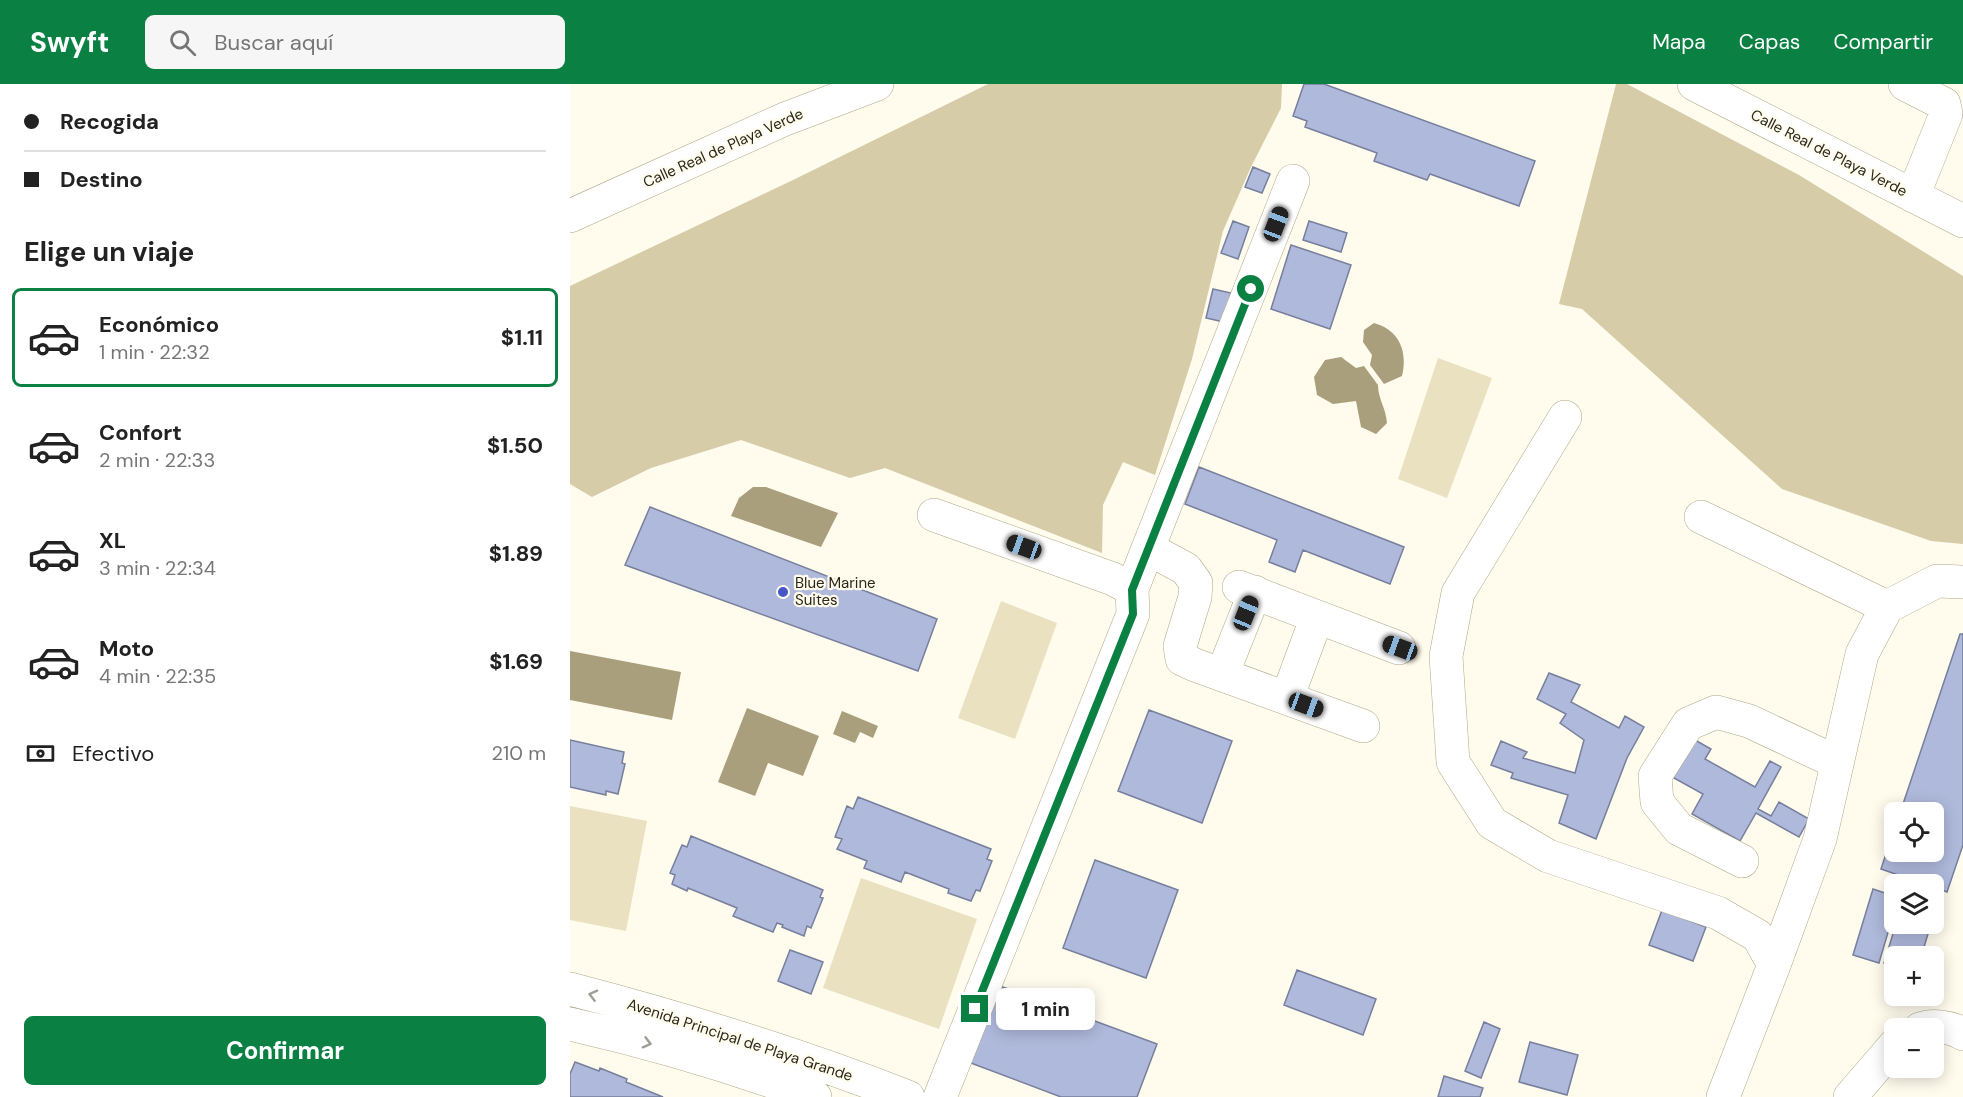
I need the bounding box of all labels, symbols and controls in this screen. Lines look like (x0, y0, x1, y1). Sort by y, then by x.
search box (145, 15, 565, 69)
text: Swyft (30, 24, 109, 61)
icon: search (166, 26, 199, 59)
text: Buscar aquí (214, 28, 333, 57)
text: Mapa (1652, 28, 1706, 56)
text: Capas (1739, 28, 1800, 56)
text: Compartir (1833, 28, 1933, 56)
street label: Calle Real de Playa Verde (640, 104, 806, 192)
street label: Calle Real de Playa Verde (1747, 105, 1911, 201)
text: Recogida (60, 107, 159, 136)
text: Destino (60, 165, 143, 194)
car (1261, 204, 1291, 244)
text: Elige un viaje (24, 234, 194, 269)
route start (1237, 275, 1264, 302)
text: Económico (99, 310, 219, 339)
icon: car (27, 311, 81, 365)
text: $1.11 (501, 323, 543, 352)
text: 1 min · 22:32 (99, 339, 210, 365)
text: Confort (99, 418, 182, 447)
icon: car (27, 419, 81, 473)
text: $1.50 (487, 431, 543, 460)
text: 2 min · 22:33 (99, 447, 215, 473)
text: XL (99, 526, 126, 555)
icon: car (27, 527, 81, 581)
car (1004, 532, 1044, 562)
text: $1.89 (489, 539, 543, 568)
text: 3 min · 22:34 (99, 555, 216, 581)
place label: Blue Marine Suites (795, 573, 876, 610)
marker: Blue Marine Suites (776, 585, 790, 599)
car (1231, 593, 1261, 633)
car (1380, 633, 1420, 663)
text: Moto (99, 634, 154, 663)
icon: car (27, 635, 81, 689)
text: $1.69 (489, 647, 543, 676)
text: 4 min · 22:35 (99, 663, 216, 689)
car (1286, 690, 1326, 720)
icon: cash (24, 737, 57, 770)
text: Efectivo (72, 739, 154, 768)
text: 210 m (491, 740, 546, 766)
map controls (1884, 802, 1944, 1078)
button: locate (1884, 802, 1944, 862)
button: layers (1884, 874, 1944, 934)
button: + (1884, 946, 1944, 1006)
callout: 1 min (996, 988, 1095, 1030)
one-way arrow (589, 990, 599, 1002)
street label: Avenida Principal de Playa Grande (625, 994, 855, 1086)
route end (961, 995, 988, 1022)
text: 1 min (1021, 996, 1070, 1022)
button: Confirmar (24, 1016, 546, 1085)
button: − (1884, 1018, 1944, 1078)
one-way arrow (642, 1036, 652, 1049)

